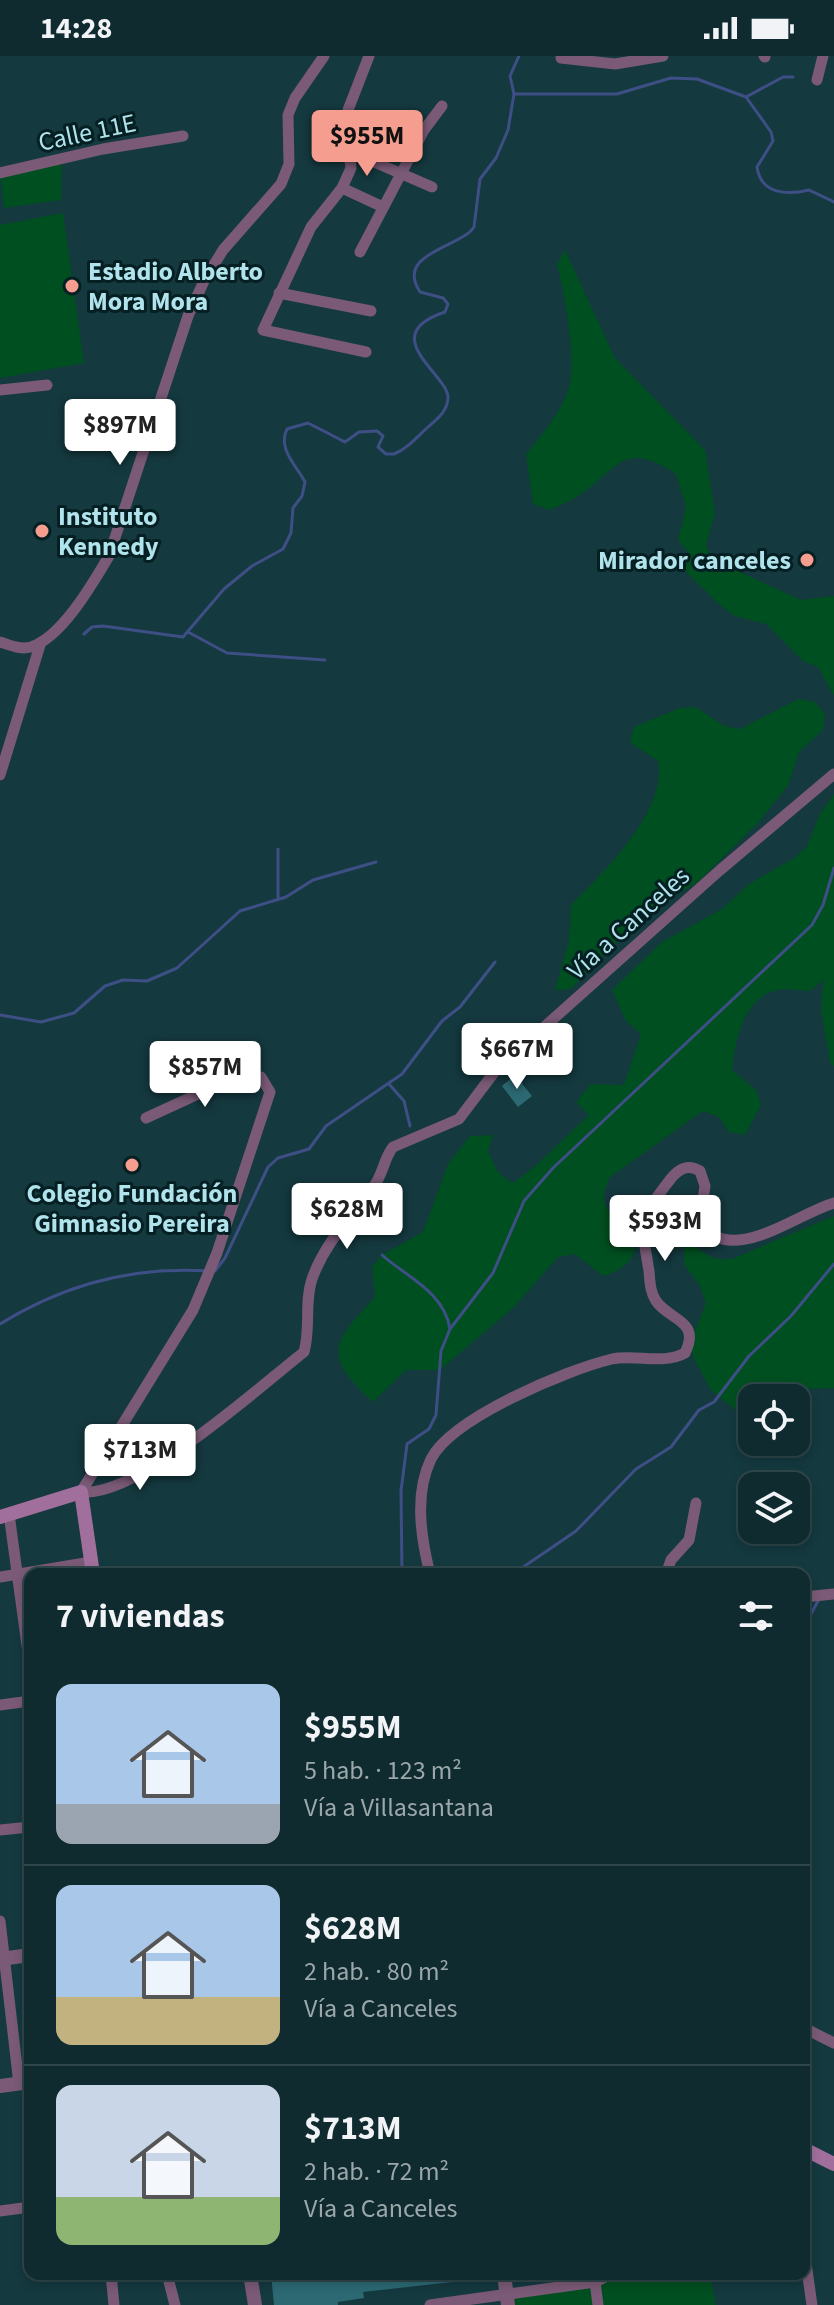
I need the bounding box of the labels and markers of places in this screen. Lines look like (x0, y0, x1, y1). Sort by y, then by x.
pin: $955M (311, 110, 423, 178)
place label: Estadio Alberto Mora Mora (88, 253, 263, 320)
marker: Estadio Alberto Mora Mora (63, 277, 81, 295)
pin: $897M (64, 399, 176, 467)
place label: Instituto Kennedy (58, 498, 159, 565)
marker: Instituto Kennedy (33, 522, 51, 540)
place label: Mirador canceles (598, 542, 791, 579)
marker: Mirador canceles (798, 551, 816, 569)
pin: $667M (461, 1023, 573, 1091)
pin: $857M (149, 1041, 261, 1109)
marker: Colegio Fundación Gimnasio Pereira (123, 1156, 141, 1174)
place label: Colegio Fundación Gimnasio Pereira (27, 1175, 237, 1242)
pin: $628M (291, 1183, 403, 1251)
pin: $593M (609, 1195, 721, 1263)
pin: $713M (84, 1424, 196, 1492)

